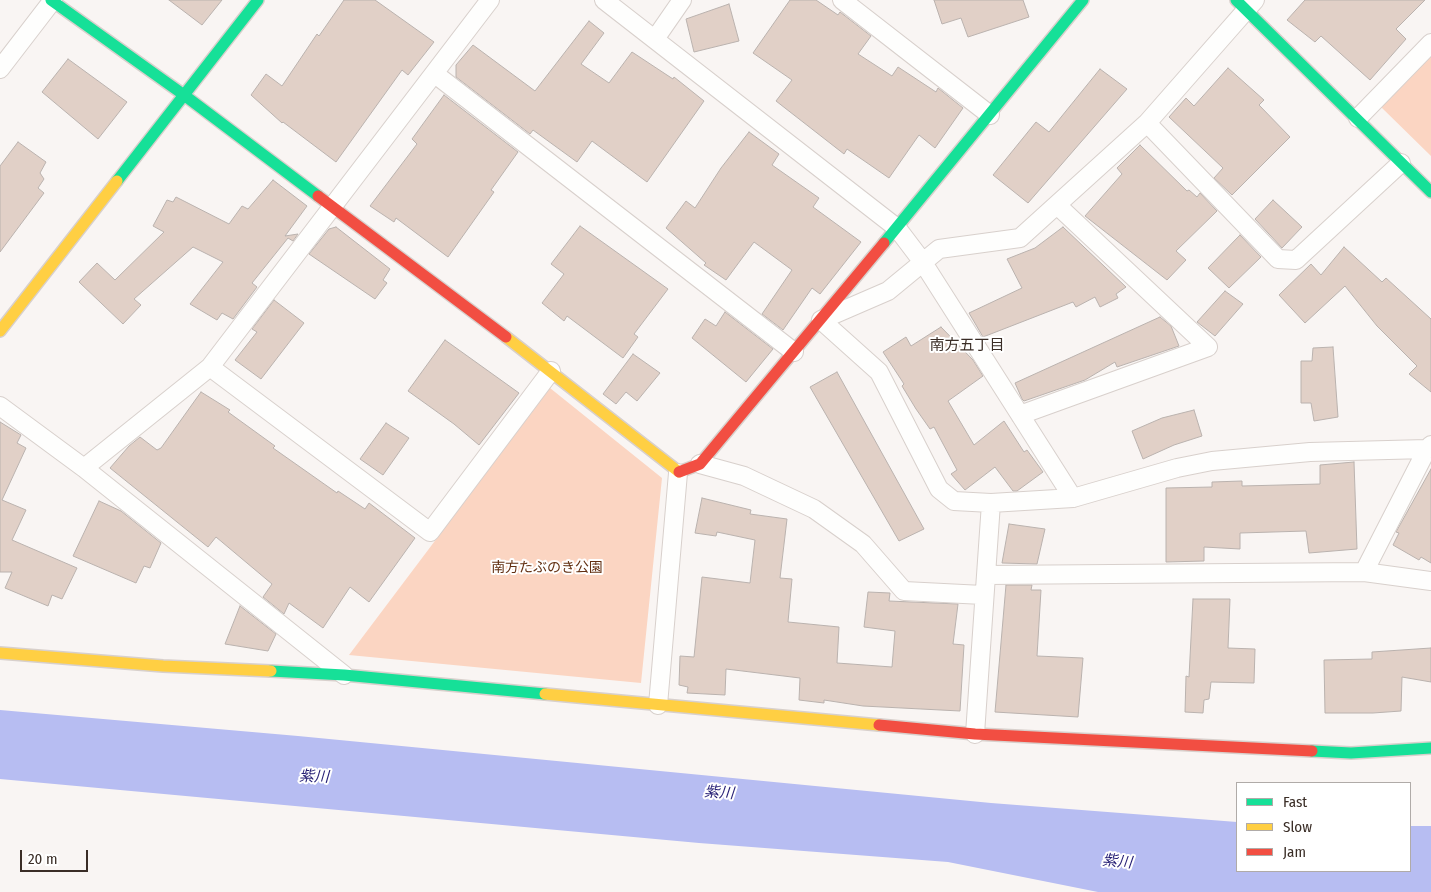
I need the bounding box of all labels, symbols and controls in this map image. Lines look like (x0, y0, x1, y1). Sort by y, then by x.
district label: 南方五丁目 (930, 337, 1004, 355)
park label: 南方たぶのき公園 (491, 560, 603, 576)
water label: 紫川 (299, 767, 329, 787)
legend (1236, 782, 1411, 872)
water label: 紫川 (703, 783, 735, 803)
text: Fast (1283, 793, 1307, 811)
text: Slow (1283, 818, 1312, 836)
scale bar (22, 840, 90, 872)
text: Jam (1283, 843, 1306, 861)
text: 20 m (28, 850, 58, 868)
water label: 紫川 (1101, 852, 1133, 872)

